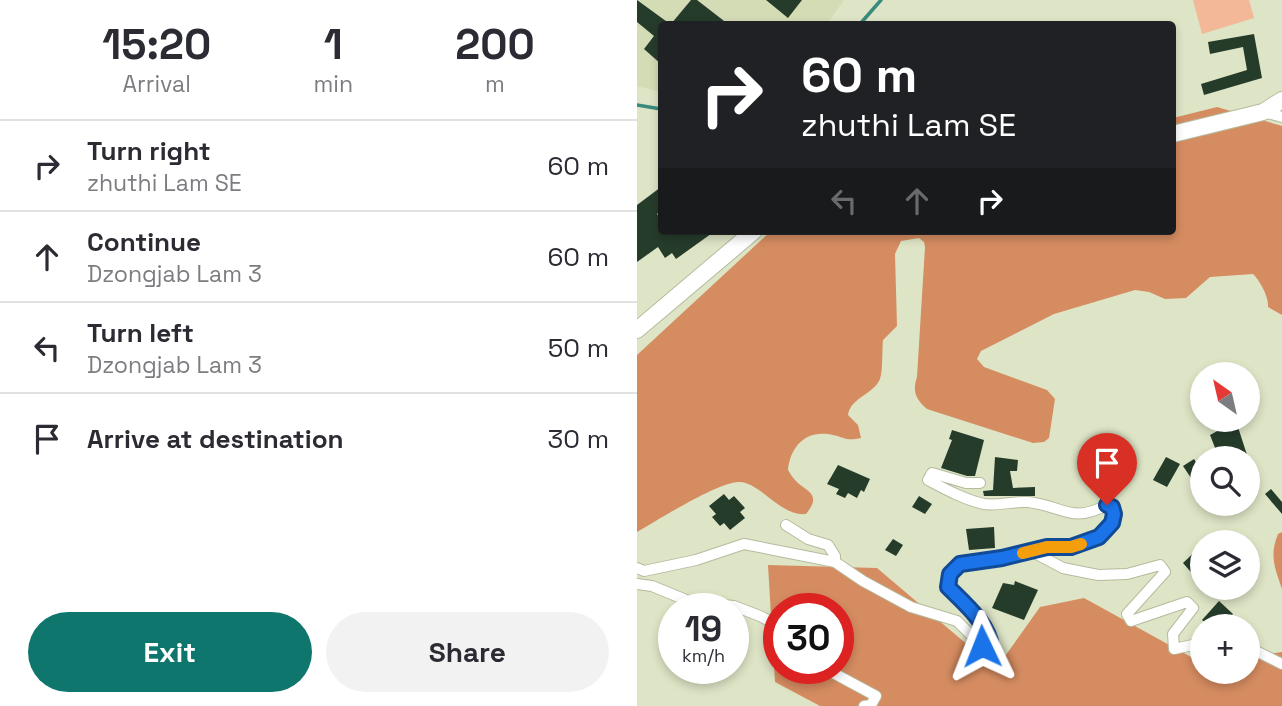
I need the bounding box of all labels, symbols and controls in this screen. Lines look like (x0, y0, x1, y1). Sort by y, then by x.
text: 15:20 (102, 18, 211, 71)
text: 1 (324, 18, 343, 71)
text: 200 (455, 18, 535, 71)
text: 60 m (801, 44, 917, 106)
icon: right (686, 49, 777, 140)
text: Arrival (123, 69, 191, 99)
text: min (313, 69, 353, 99)
text: m (485, 69, 505, 99)
text: zhuthi Lam SE (801, 105, 1016, 145)
text: Turn right (87, 134, 211, 168)
icon: right (28, 147, 66, 185)
text: 60 m (547, 149, 609, 183)
text: zhuthi Lam SE (87, 168, 242, 198)
icon: left (825, 182, 863, 220)
icon: ahead (898, 182, 936, 220)
icon: right (971, 182, 1009, 220)
text: Continue (87, 225, 201, 259)
icon: ahead (28, 238, 66, 276)
text: 60 m (547, 240, 609, 274)
text: Dzongjab Lam 3 (87, 259, 262, 289)
text: Turn left (87, 316, 194, 350)
icon: left (28, 329, 66, 367)
text: 50 m (548, 331, 609, 365)
text: Dzongjab Lam 3 (87, 350, 262, 380)
north arrow (1190, 362, 1260, 432)
map controls (1190, 362, 1260, 684)
icon: arrive (28, 420, 66, 458)
text: Arrive at destination (87, 422, 344, 456)
text: 30 m (548, 422, 609, 456)
pin (1077, 433, 1137, 505)
icon: arrive (1088, 444, 1126, 482)
button: search (1190, 446, 1260, 516)
button: layers (1190, 530, 1260, 600)
speed limit sign: 30 (763, 593, 854, 684)
text: 19 (685, 607, 722, 651)
position arrow (945, 609, 1019, 683)
button: Exit (28, 612, 312, 692)
button: Share (326, 612, 609, 692)
button: + (1190, 614, 1260, 684)
text: km/h (682, 644, 725, 667)

